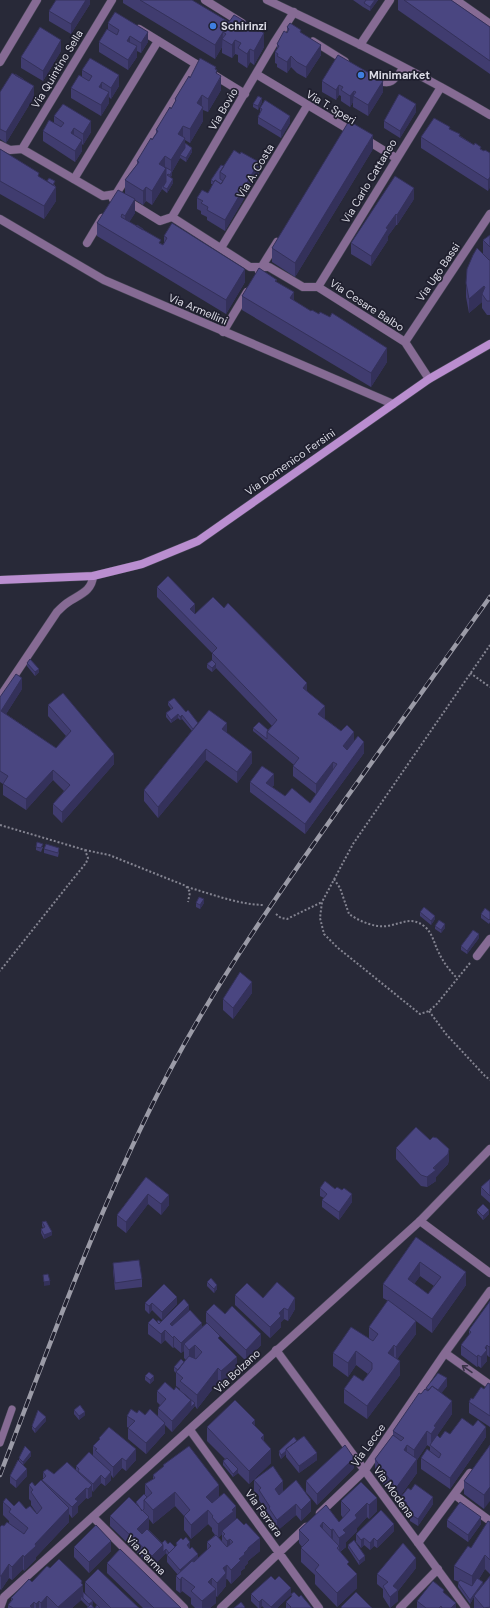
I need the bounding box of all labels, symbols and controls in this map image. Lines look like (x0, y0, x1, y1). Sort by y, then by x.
place label: Schirinzi (221, 19, 267, 33)
marker: Schirinzi (208, 21, 218, 31)
street label: Via Quintino Sella (28, 27, 86, 111)
place label: Minimarket (369, 68, 430, 82)
marker: Minimarket (356, 70, 366, 80)
street label: Via Bovio (205, 85, 241, 133)
street label: Via T. Speri (304, 87, 358, 127)
street label: Via Carlo Cattaneo (338, 136, 400, 226)
street label: Via A. Costa (233, 141, 277, 201)
street label: Via Ugo Bassi (413, 240, 463, 304)
street label: Via Cesare Balbo (327, 276, 407, 334)
street label: Via Armellini (166, 290, 230, 328)
street label: Via Domenico Fersini (242, 426, 338, 498)
street label: Via Bolzano (211, 1346, 263, 1396)
one-way arrow (462, 1365, 473, 1373)
street label: Via Lecce (348, 1421, 388, 1469)
street label: Via Modena (371, 1464, 417, 1520)
street label: Via Ferrara (242, 1487, 286, 1539)
street label: Via Parma (123, 1532, 169, 1578)

